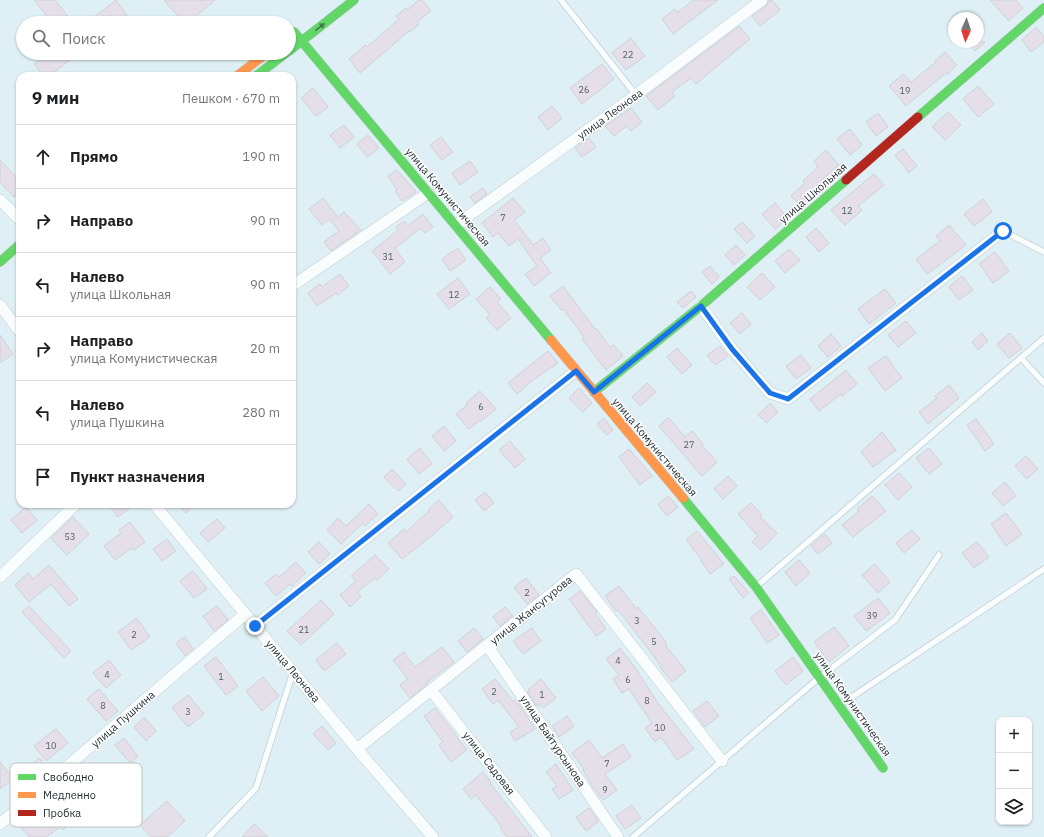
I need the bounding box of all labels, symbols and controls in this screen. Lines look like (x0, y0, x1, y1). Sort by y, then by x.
north arrow (948, 12, 984, 48)
search box (16, 16, 296, 60)
one-way arrow (314, 22, 325, 31)
icon: search (30, 27, 52, 49)
text: Поиск (62, 29, 105, 48)
house number: 22 (623, 49, 633, 60)
house number: 26 (579, 84, 589, 95)
house number: 19 (900, 85, 910, 96)
street label: улица Леонова (575, 86, 646, 142)
text: 9 мин (32, 87, 79, 109)
text: Пешком · 670 m (182, 90, 280, 107)
street label: улица Комунистическая (403, 145, 493, 249)
icon: ahead (32, 146, 54, 168)
text: Прямо (70, 147, 118, 166)
text: 190 m (242, 148, 280, 165)
street label: улица Школьная (776, 160, 850, 226)
house number: 12 (842, 205, 852, 216)
icon: right (32, 210, 54, 232)
text: Направо (70, 211, 133, 230)
text: 90 m (250, 212, 280, 229)
house number: 7 (500, 212, 506, 223)
route start (994, 222, 1012, 240)
house number: 31 (383, 251, 393, 262)
text: Налево (70, 267, 124, 286)
icon: left (32, 274, 54, 296)
text: 90 m (250, 276, 280, 293)
text: улица Школьная (70, 286, 171, 303)
house number: 12 (449, 289, 459, 300)
text: Направо (70, 331, 133, 350)
icon: right (32, 338, 54, 360)
text: 20 m (250, 340, 280, 357)
text: улица Комунистическая (70, 350, 217, 367)
text: Налево (70, 395, 124, 414)
street label: улица Комунистическая (610, 395, 700, 499)
house number: 6 (478, 401, 484, 412)
icon: left (32, 402, 54, 424)
text: 280 m (242, 404, 280, 421)
text: улица Пушкина (70, 414, 164, 431)
house number: 27 (684, 439, 694, 450)
icon: arrive (32, 466, 54, 488)
text: Пункт назначения (70, 467, 205, 486)
house number: 53 (65, 531, 75, 542)
street label: улица Жансугурова (487, 572, 575, 648)
house number: 2 (524, 587, 530, 598)
house number: 39 (867, 610, 877, 621)
house number: 3 (634, 615, 640, 626)
route end (246, 617, 264, 635)
house number: 21 (299, 624, 309, 635)
house number: 2 (131, 629, 137, 640)
house number: 5 (651, 636, 657, 647)
street label: улица Леонова (263, 637, 323, 705)
street label: улица Комунистическая (811, 649, 895, 759)
house number: 4 (615, 655, 621, 666)
house number: 4 (104, 669, 110, 680)
house number: 1 (218, 671, 224, 682)
house number: 6 (625, 674, 631, 685)
house number: 2 (491, 686, 497, 697)
street label: улица Пушкина (88, 687, 158, 750)
house number: 1 (539, 689, 545, 700)
street label: улица Байтурсынова (517, 692, 589, 790)
house number: 8 (644, 695, 650, 706)
house number: 8 (100, 700, 106, 711)
house number: 3 (185, 706, 191, 717)
map controls (996, 717, 1032, 825)
button: + (996, 717, 1032, 753)
house number: 10 (655, 722, 665, 733)
street label: улица Садовая (460, 729, 518, 797)
house number: 10 (46, 740, 56, 751)
button: − (996, 753, 1032, 789)
house number: 7 (604, 758, 610, 769)
legend (10, 763, 142, 827)
text: Свободно (43, 770, 94, 784)
house number: 9 (602, 784, 608, 795)
text: Медленно (43, 788, 96, 802)
button: layers (996, 789, 1032, 825)
text: Пробка (43, 806, 81, 820)

